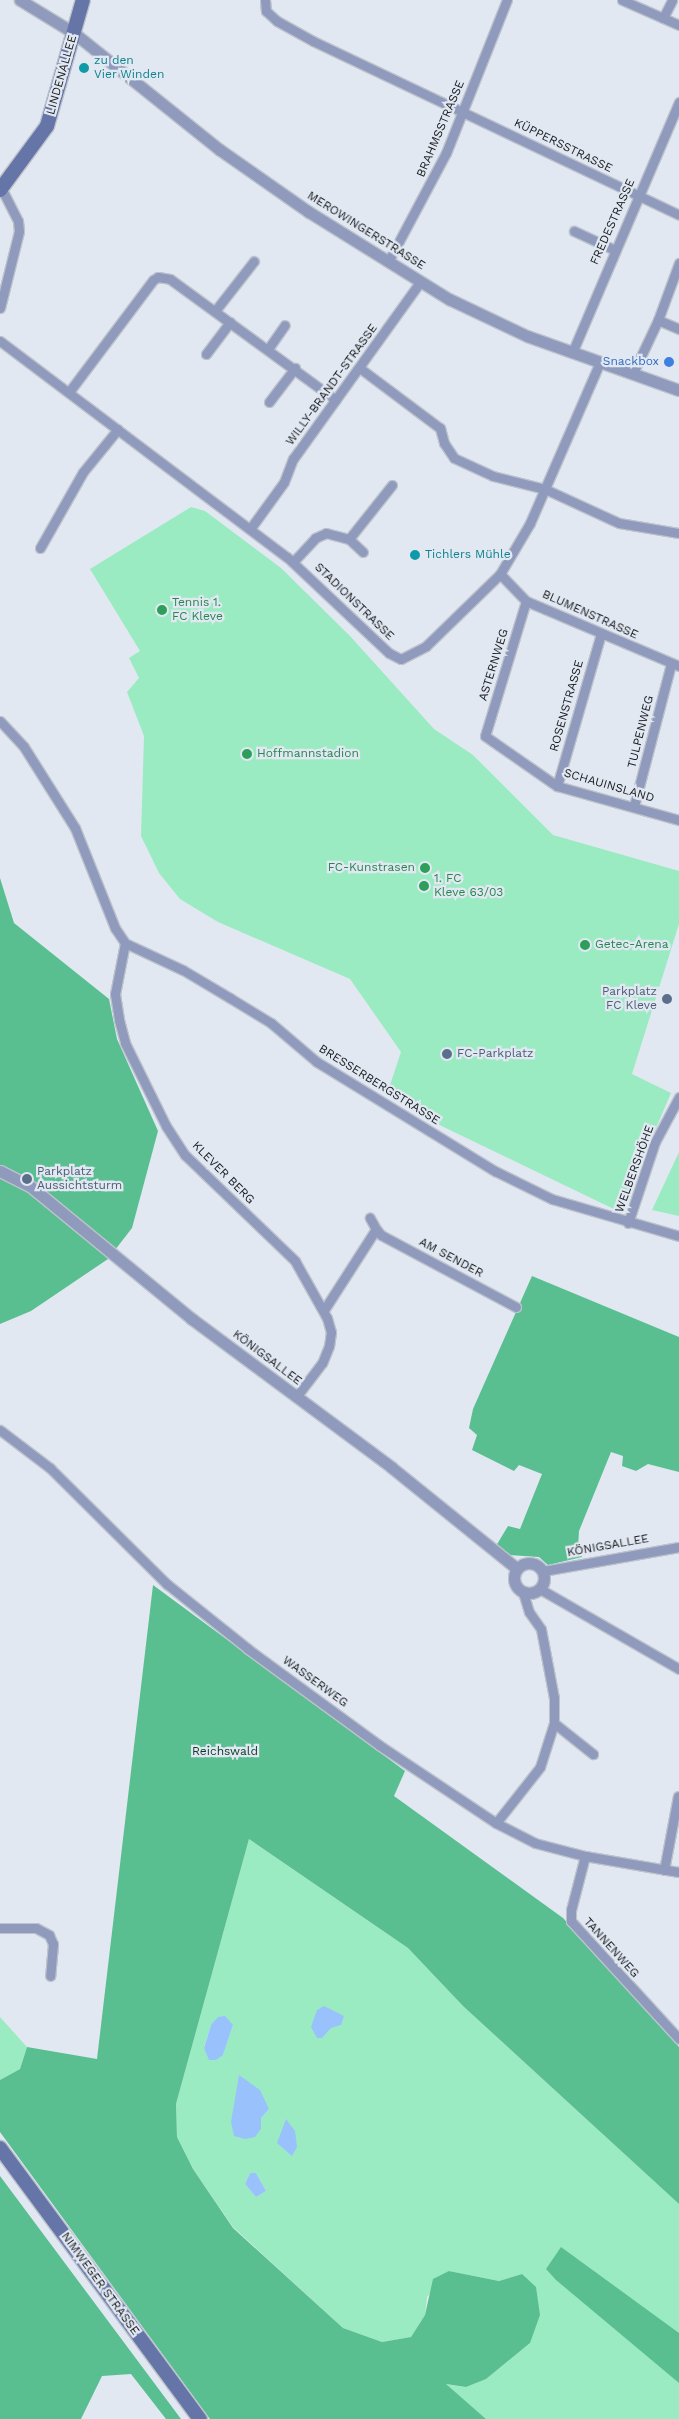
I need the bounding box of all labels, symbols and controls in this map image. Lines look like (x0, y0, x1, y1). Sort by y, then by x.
street label: LINDENALLEE (44, 33, 80, 117)
place label: zu den Vier Winden (94, 54, 165, 82)
marker: zu den Vier Winden (78, 62, 90, 74)
street label: BRAHMSSTRASSE (414, 78, 468, 180)
street label: KÜPPERSSTRASSE (511, 116, 615, 176)
street label: FREDESTRASSE (588, 177, 638, 267)
street label: MEROWINGERSTRASSE (304, 189, 428, 273)
street label: WILLY-BRANDT-STRASSE (283, 322, 381, 448)
place label: Snackbox (603, 355, 659, 369)
marker: Snackbox (663, 356, 675, 368)
place label: Tichlers Mühle (425, 548, 511, 562)
marker: Tichlers Mühle (409, 549, 421, 561)
street label: STADIONSTRASSE (311, 560, 397, 644)
street label: BLUMENSTRASSE (540, 587, 640, 643)
place label: Tennis 1. FC Kleve (172, 596, 223, 624)
marker: Tennis 1. FC Kleve (156, 604, 168, 616)
street label: ASTERNWEG (476, 627, 512, 703)
street label: ROSENSTRASSE (547, 659, 587, 753)
street label: TULPENWEG (625, 694, 657, 770)
place label: Hoffmannstadion (257, 747, 359, 761)
marker: Hoffmannstadion (241, 748, 253, 760)
street label: SCHAUINSLAND (562, 766, 656, 806)
place label: FC-Kunstrasen (328, 861, 415, 875)
marker: FC-Kunstrasen (419, 862, 431, 874)
place label: 1. FC Kleve 63/03 (434, 872, 503, 900)
marker: 1. FC Kleve 63/03 (418, 880, 430, 892)
place label: Getec-Arena (595, 938, 669, 952)
marker: Getec-Arena (579, 939, 591, 951)
place label: Parkplatz FC Kleve (602, 985, 657, 1013)
marker: Parkplatz FC Kleve (661, 993, 673, 1005)
street label: BRESSERBERGSTRASSE (316, 1042, 442, 1128)
place label: FC-Parkplatz (457, 1047, 533, 1061)
marker: FC-Parkplatz (441, 1048, 453, 1060)
street label: WELBERSHÖHE (613, 1123, 657, 1215)
street label: KLEVER BERG (189, 1139, 257, 1207)
place label: Parkplatz Aussichtsturm (37, 1165, 122, 1193)
marker: Parkplatz Aussichtsturm (21, 1173, 33, 1185)
street label: AM SENDER (416, 1235, 486, 1281)
street label: KÖNIGSALLEE (230, 1327, 304, 1389)
street label: KÖNIGSALLEE (566, 1532, 650, 1560)
street label: WASSERWEG (279, 1653, 351, 1711)
park label: Reichswald (192, 1745, 258, 1759)
street label: TANNENWEG (580, 1915, 642, 1981)
street label: NIMWEGER STRASSE (58, 2230, 142, 2338)

